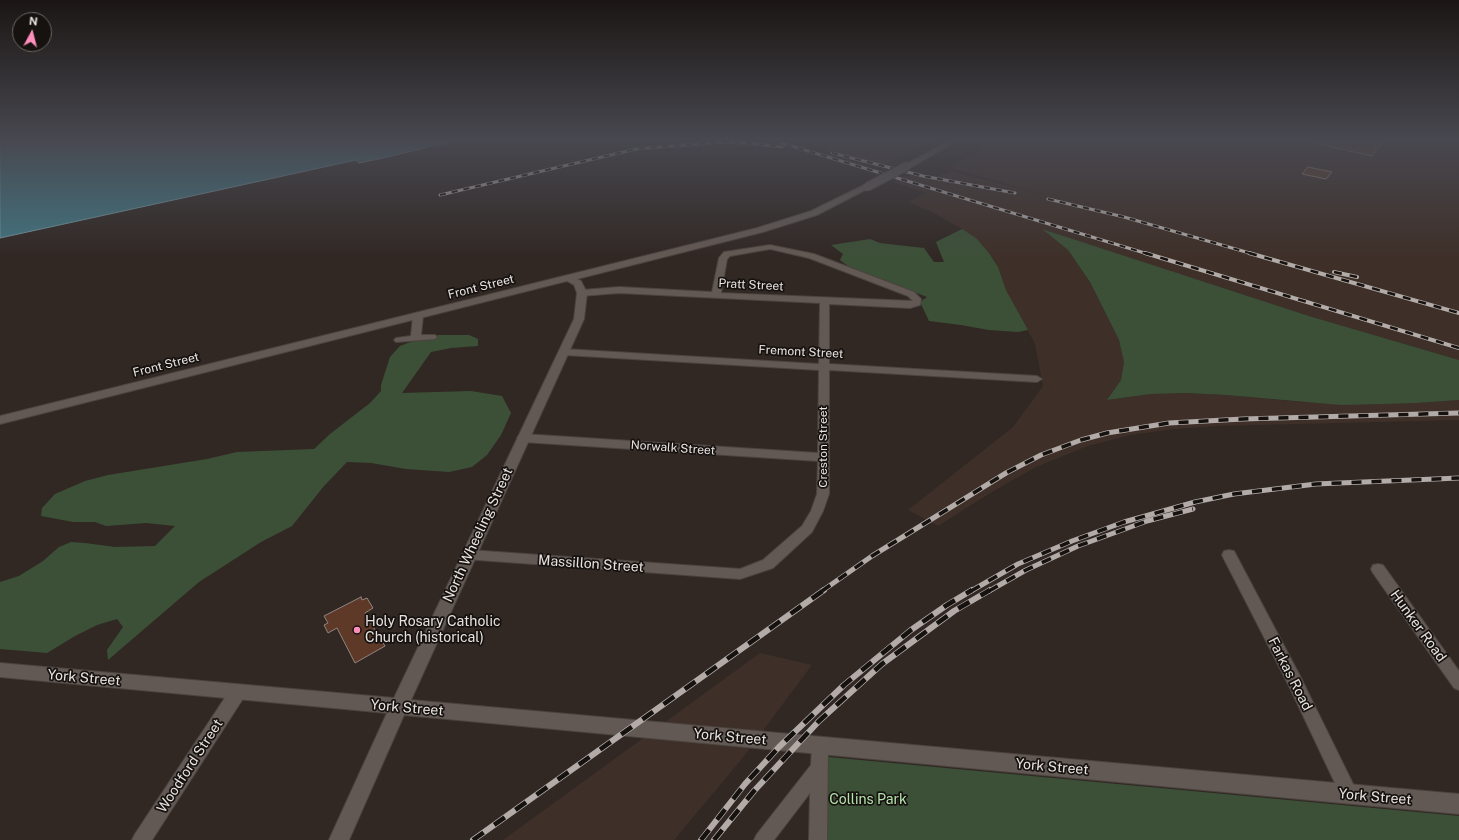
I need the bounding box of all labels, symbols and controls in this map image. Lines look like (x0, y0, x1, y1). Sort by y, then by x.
north arrow (12, 12, 52, 52)
text: N (28, 15, 38, 28)
street label: Front Street (446, 272, 516, 302)
street label: Pratt Street (718, 276, 784, 294)
street label: Fremont Street (758, 343, 844, 361)
street label: Front Street (131, 350, 201, 380)
street label: Creston Street (816, 406, 830, 488)
street label: Norwalk Street (630, 438, 716, 458)
street label: North Wheeling Street (439, 465, 517, 605)
street label: Massillon Street (538, 552, 644, 576)
street label: Hunker Road (1386, 587, 1450, 665)
place label: Holy Rosary Catholic Church (historical) (365, 614, 501, 646)
marker: Holy Rosary Catholic Church (historical) (352, 625, 362, 635)
street label: Farkas Road (1264, 634, 1316, 714)
street label: York Street (47, 666, 121, 690)
street label: York Street (370, 696, 444, 720)
street label: Woodford Street (153, 716, 227, 816)
street label: York Street (693, 725, 767, 749)
street label: York Street (1015, 755, 1089, 779)
street label: York Street (1338, 785, 1412, 809)
park label: Collins Park (829, 792, 907, 808)

